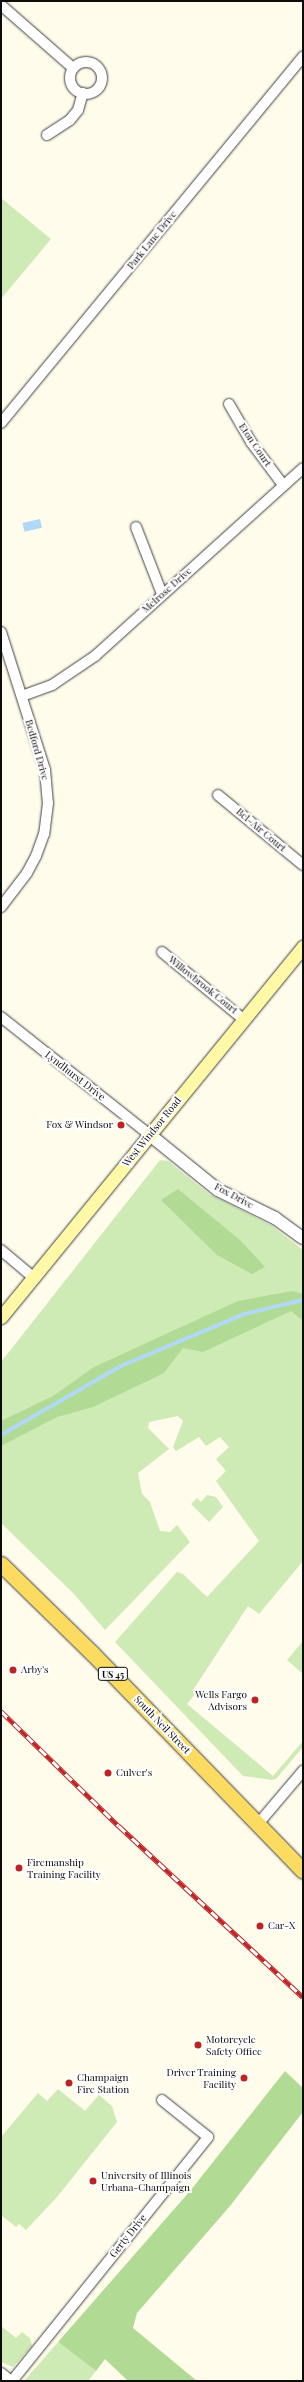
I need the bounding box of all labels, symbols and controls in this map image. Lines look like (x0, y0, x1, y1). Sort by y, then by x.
street label: Park Lane Drive (125, 208, 179, 272)
street label: Eton Court (236, 421, 274, 469)
street label: Melrose Drive (140, 565, 194, 615)
street label: Bedford Drive (23, 718, 51, 782)
street label: Bel-Air Court (234, 806, 288, 854)
street label: Willowbrook Court (166, 953, 240, 1017)
street label: Lyndhurst Drive (42, 1049, 108, 1103)
street label: West Windsor Road (120, 1094, 184, 1170)
place label: Fox & Windsor (46, 1119, 113, 1131)
marker: Fox & Windsor (116, 1120, 126, 1130)
street label: Fox Drive (212, 1181, 256, 1211)
place label: Arby's (21, 1664, 48, 1676)
marker: Arby's (8, 1665, 18, 1675)
road number: US 45 (97, 1667, 129, 1681)
place label: Wells Fargo Advisors (195, 1688, 247, 1712)
street label: South Neil Street (131, 1694, 193, 1756)
marker: Wells Fargo Advisors (250, 1695, 260, 1705)
place label: Culver's (116, 1767, 152, 1779)
marker: Culver's (103, 1768, 113, 1778)
place label: Firemanship Training Facility (27, 1856, 101, 1880)
marker: Firemanship Training Facility (14, 1863, 24, 1873)
place label: Car-X (268, 1920, 295, 1932)
marker: Car-X (255, 1921, 265, 1931)
place label: Motorcycle Safety Office (206, 2033, 262, 2056)
marker: Motorcycle Safety Office (193, 2040, 203, 2050)
place label: Driver Training Facility (166, 2066, 236, 2090)
place label: Champaign Fire Station (77, 2071, 129, 2094)
marker: Driver Training Facility (239, 2073, 249, 2083)
marker: Champaign Fire Station (64, 2078, 74, 2088)
place label: University of Illinois Urbana-Champaign (101, 2169, 192, 2192)
marker: University of Illinois Urbana-Champaign (88, 2176, 98, 2186)
street label: Gerty Drive (107, 2212, 149, 2260)

